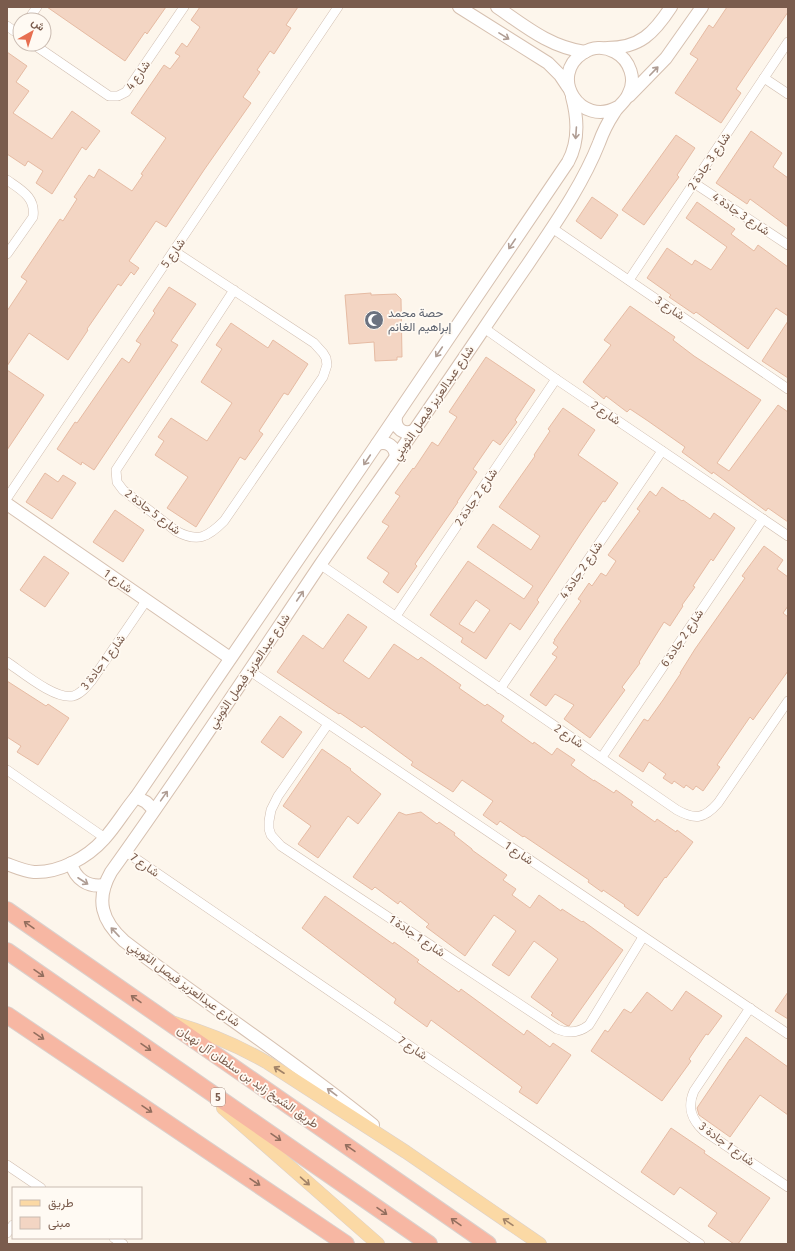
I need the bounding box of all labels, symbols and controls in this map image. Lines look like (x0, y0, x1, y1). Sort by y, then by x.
north arrow (12, 12, 52, 52)
text: ش (29, 15, 47, 34)
one-way arrow (498, 32, 510, 40)
street label: شارع 4 (123, 58, 155, 94)
one-way arrow (649, 66, 659, 76)
one-way arrow (573, 126, 580, 139)
street label: شارع 3 جادة 2 (685, 130, 735, 193)
street label: شارع 3 جادة 4 (708, 190, 772, 240)
street label: شارع 5 (158, 236, 190, 271)
one-way arrow (508, 238, 516, 249)
street label: شارع 3 (652, 293, 687, 325)
place label: حصة محمد إبراهيم الغانم (388, 306, 452, 335)
mosque icon: حصة محمد إبراهيم الغانم (363, 309, 385, 331)
street label: شارع عبدالعزيز فيصل الثويني (389, 343, 479, 465)
one-way arrow (435, 346, 443, 357)
street label: شارع 2 (588, 398, 623, 429)
one-way arrow (363, 454, 371, 465)
street label: شارع 2 جادة 2 (452, 466, 502, 529)
street label: شارع 5 جادة 2 (121, 487, 184, 539)
street label: شارع 2 جادة 4 (557, 539, 607, 602)
street label: شارع 1 (100, 566, 135, 597)
one-way arrow (296, 591, 304, 602)
street label: شارع 2 جادة 6 (658, 607, 708, 671)
street label: شارع عبدالعزيز فيصل الثويني (205, 611, 295, 733)
street label: شارع 1 جادة 3 (78, 632, 130, 693)
street label: شارع 2 (551, 721, 586, 752)
one-way arrow (160, 790, 168, 801)
street label: شارع 1 (501, 838, 536, 869)
street label: شارع 7 (127, 850, 162, 882)
one-way arrow (78, 876, 89, 885)
street label: شارع 1 جادة 1 (385, 912, 448, 961)
one-way arrow (24, 921, 35, 929)
one-way arrow (110, 927, 120, 937)
street label: شارع عبدالعزيز فيصل الثويني (123, 938, 243, 1032)
one-way arrow (33, 969, 44, 977)
one-way arrow (131, 995, 142, 1003)
street label: طريق الشيخ زايد بن سلطان آل نهيان (173, 1023, 321, 1133)
one-way arrow (33, 1032, 44, 1040)
street label: شارع 7 (395, 1033, 430, 1064)
one-way arrow (140, 1043, 151, 1051)
one-way arrow (274, 1066, 285, 1074)
road number: 5 (211, 1088, 225, 1106)
one-way arrow (327, 1088, 338, 1097)
one-way arrow (141, 1105, 152, 1113)
street label: شارع 1 جادة 3 (695, 1119, 758, 1170)
one-way arrow (270, 1133, 281, 1141)
one-way arrow (344, 1144, 355, 1152)
one-way arrow (300, 1176, 310, 1185)
one-way arrow (249, 1178, 260, 1186)
legend (12, 1187, 142, 1239)
text: طريق (48, 1196, 74, 1211)
one-way arrow (377, 1207, 388, 1215)
text: مبنى (48, 1216, 70, 1231)
one-way arrow (451, 1218, 462, 1226)
one-way arrow (502, 1218, 513, 1226)

